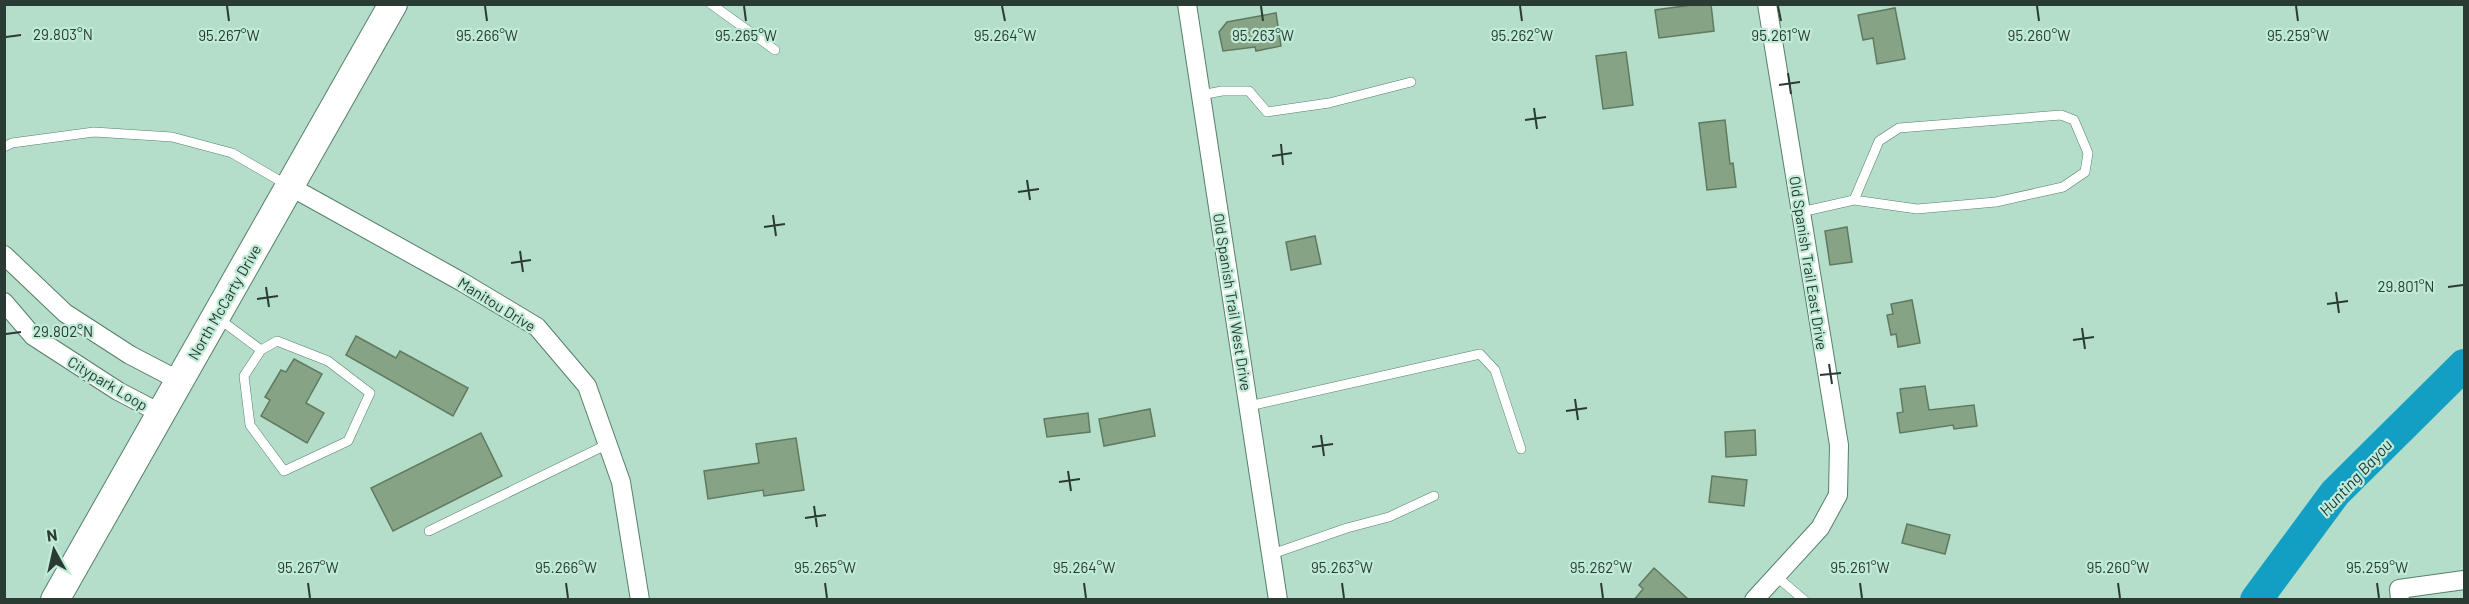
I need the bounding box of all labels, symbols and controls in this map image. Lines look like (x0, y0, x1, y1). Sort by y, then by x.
text: 29.803°N (33, 25, 93, 43)
text: 95.267°W (198, 26, 260, 44)
text: 95.266°W (456, 26, 518, 44)
text: 95.265°W (715, 26, 777, 44)
text: 95.264°W (974, 26, 1036, 44)
text: 95.263°W (1232, 26, 1294, 44)
text: 95.262°W (1491, 26, 1553, 44)
text: 95.261°W (1751, 26, 1811, 44)
text: 95.260°W (2008, 26, 2070, 44)
text: 95.259°W (2267, 26, 2329, 44)
street label: Old Spanish Trail East Drive (1786, 175, 1832, 351)
street label: Old Spanish Trail West Drive (1210, 212, 1256, 392)
street label: North McCarty Drive (184, 241, 264, 363)
street label: Manitou Drive (455, 273, 539, 335)
text: 29.801°N (2377, 277, 2435, 295)
text: 29.802°N (33, 322, 93, 340)
street label: Citypark Loop (65, 352, 151, 414)
water label: Hunting Bayou (2315, 435, 2395, 519)
north arrow (24, 520, 84, 580)
text: N (45, 525, 58, 545)
text: 95.267°W (277, 558, 339, 576)
text: 95.266°W (535, 558, 597, 576)
text: 95.265°W (794, 558, 856, 576)
text: 95.264°W (1053, 558, 1115, 576)
text: 95.263°W (1311, 558, 1373, 576)
text: 95.262°W (1570, 558, 1632, 576)
text: 95.261°W (1830, 558, 1890, 576)
text: 95.260°W (2087, 558, 2149, 576)
text: 95.259°W (2346, 558, 2408, 576)

